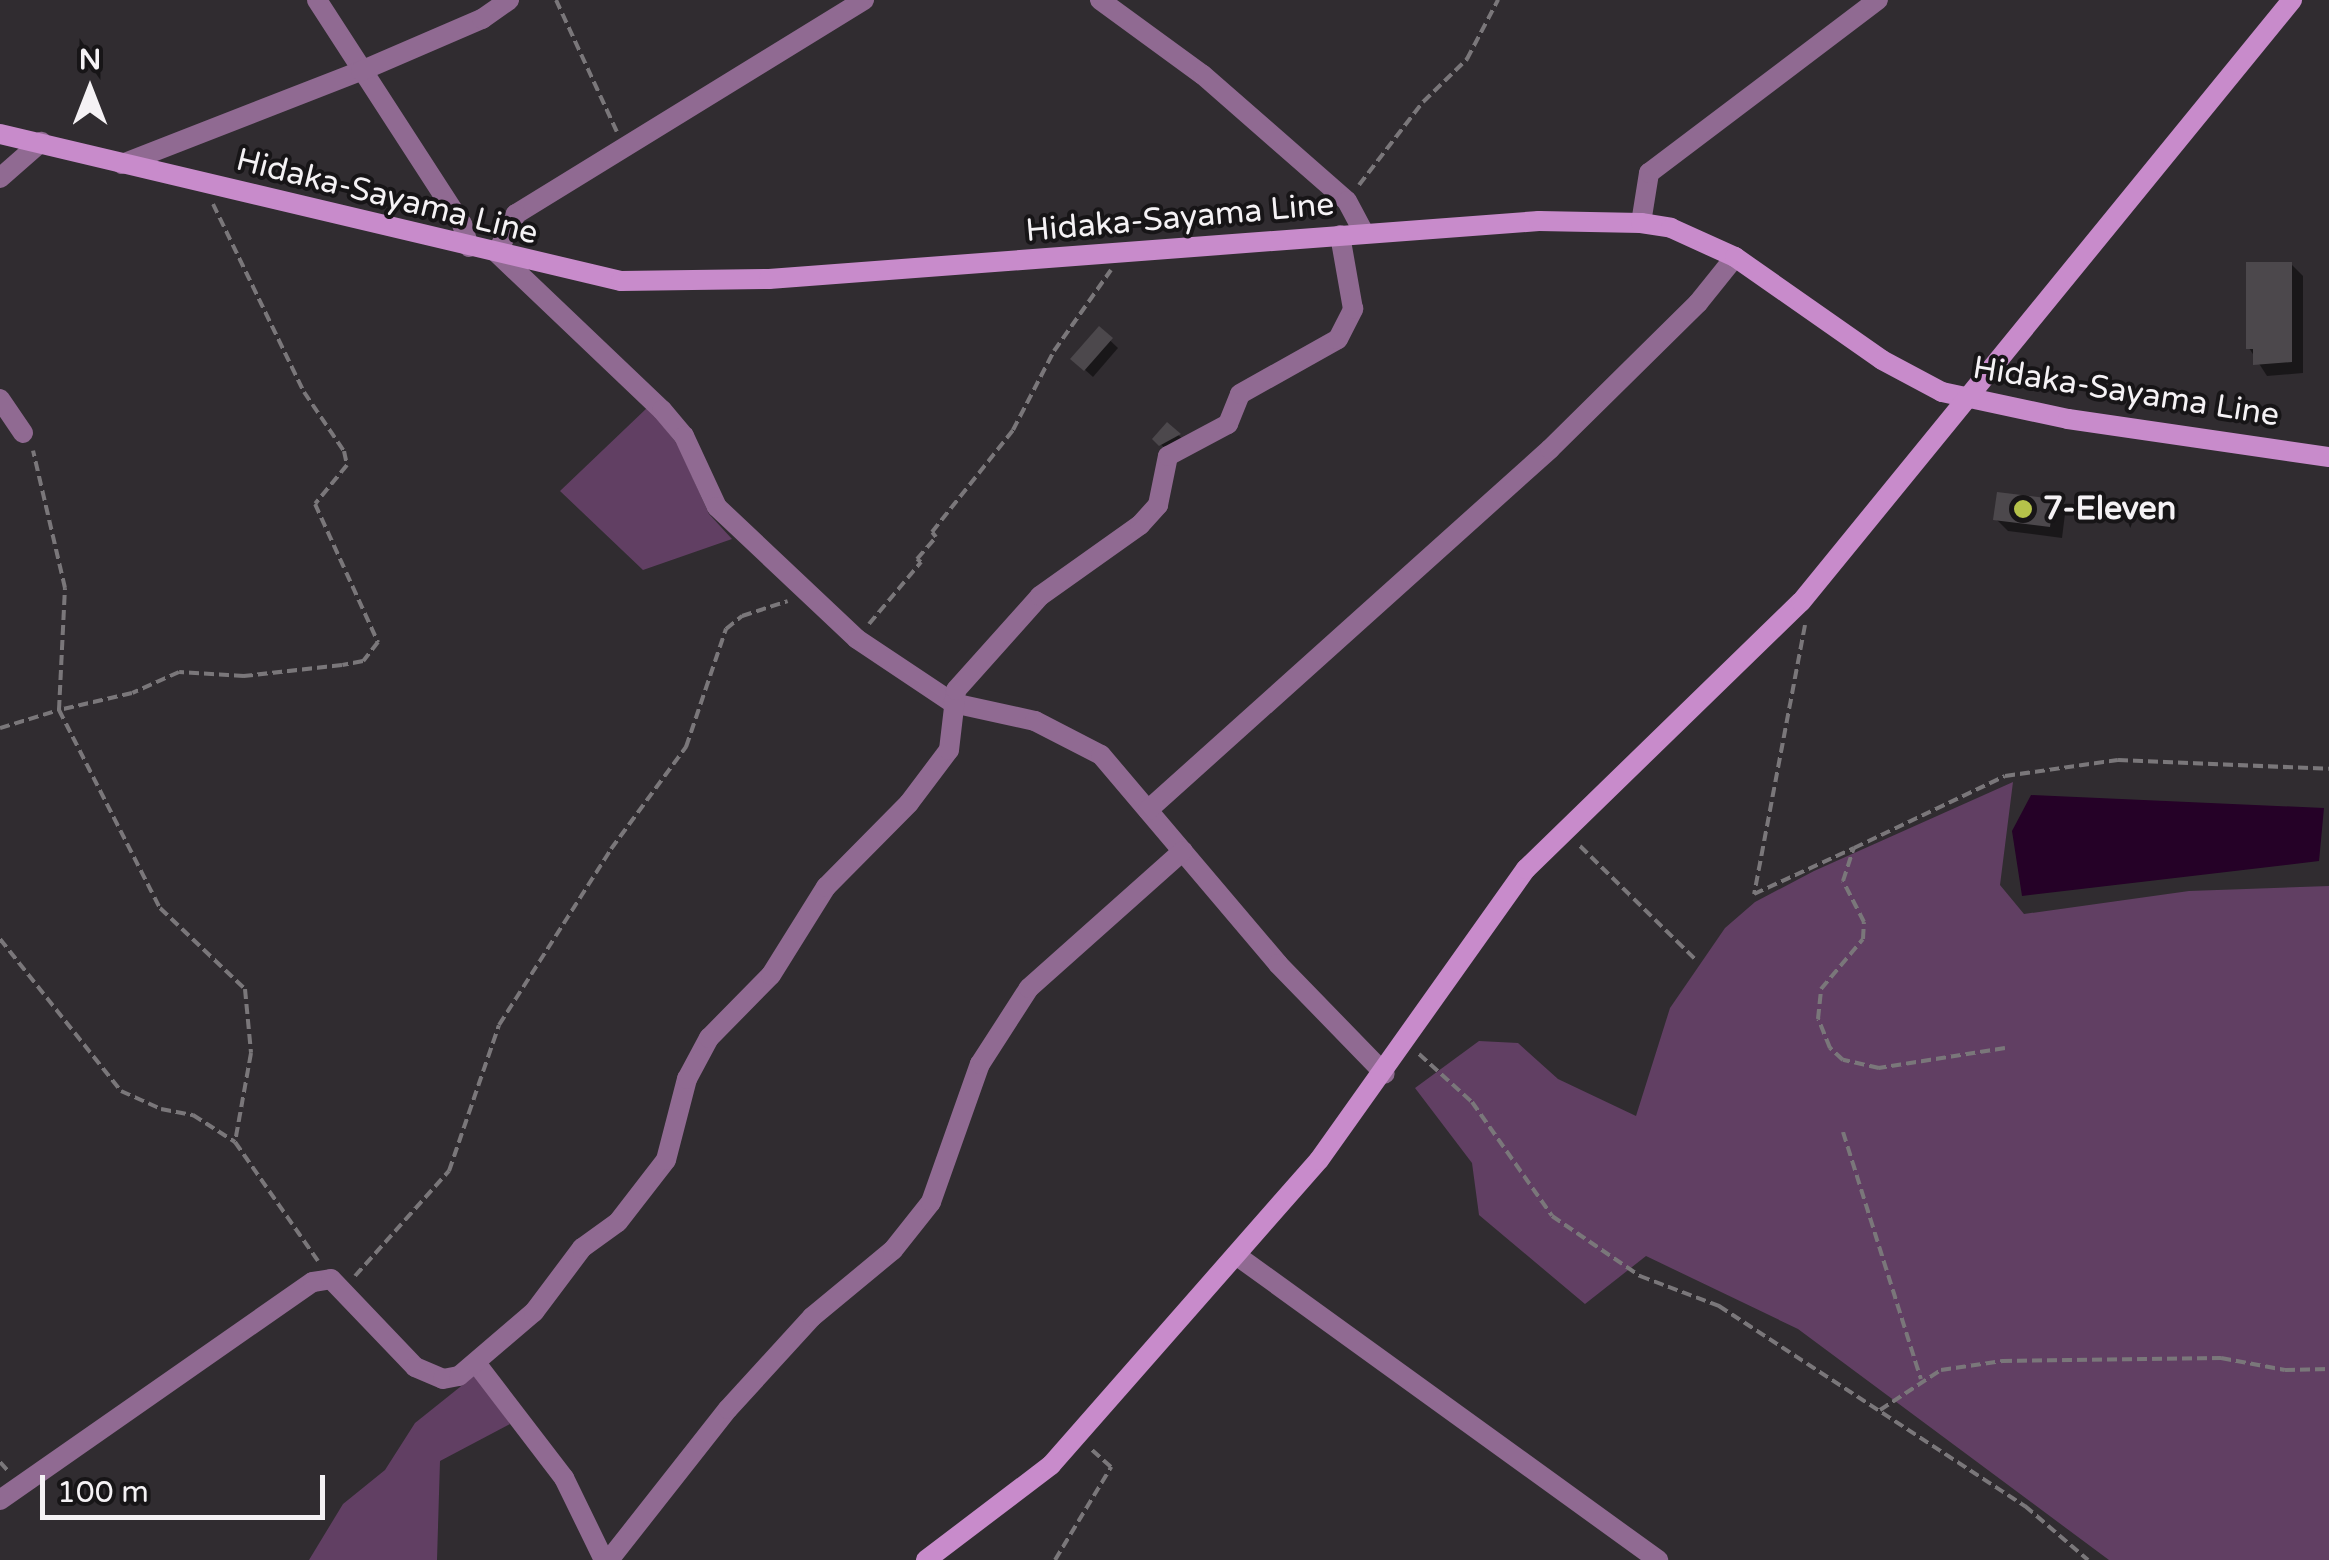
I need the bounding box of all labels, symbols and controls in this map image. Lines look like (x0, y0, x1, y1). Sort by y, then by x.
north arrow (40, 40, 140, 140)
text: N (79, 43, 101, 77)
street label: Hidaka-Sayama Line (232, 141, 542, 253)
street label: Hidaka-Sayama Line (1024, 185, 1336, 251)
street label: Hidaka-Sayama Line (1970, 349, 2282, 435)
place label: 7-Eleven (2043, 490, 2176, 528)
marker: 7-Eleven (2012, 498, 2034, 520)
scale bar (45, 1455, 330, 1517)
text: 100 m (57, 1474, 149, 1511)

